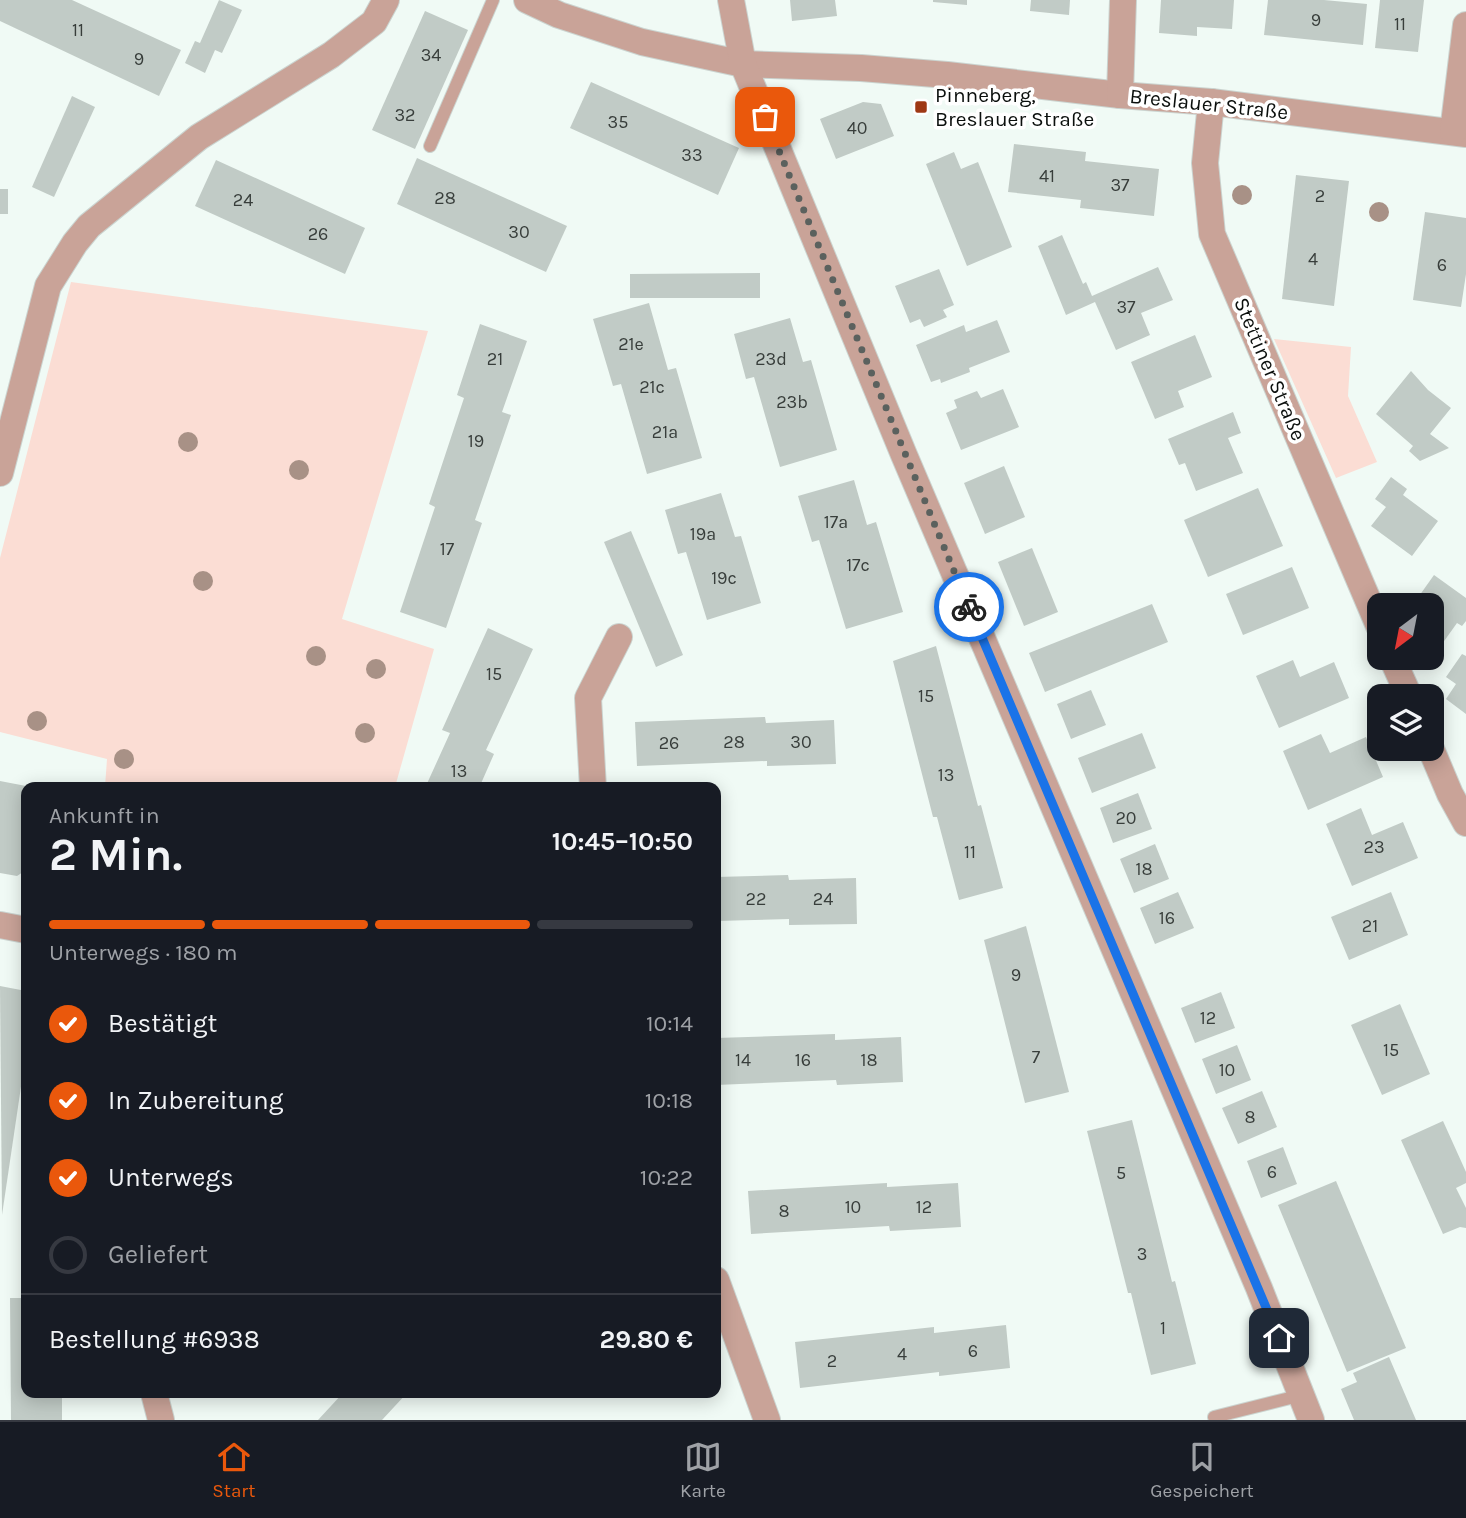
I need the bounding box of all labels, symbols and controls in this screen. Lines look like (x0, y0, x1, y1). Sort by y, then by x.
house number: 9 (1311, 9, 1321, 31)
house number: 11 (1394, 13, 1406, 35)
house number: 11 (72, 19, 84, 41)
house number: 34 (421, 44, 441, 66)
house number: 9 (134, 48, 144, 70)
place label: Pinneberg, Breslauer Straße (935, 83, 1094, 131)
street label: Breslauer Straße (1128, 84, 1290, 124)
pin (735, 87, 795, 147)
icon: bag (746, 98, 784, 136)
marker: Pinneberg, Breslauer Straße (913, 99, 929, 115)
house number: 32 (394, 104, 416, 126)
house number: 35 (608, 111, 628, 133)
house number: 40 (847, 117, 867, 139)
house number: 33 (681, 144, 703, 166)
house number: 41 (1039, 165, 1055, 187)
house number: 37 (1110, 174, 1130, 196)
house number: 2 (1315, 185, 1325, 207)
house number: 28 (434, 187, 456, 209)
house number: 24 (233, 189, 253, 211)
house number: 30 (508, 221, 530, 243)
house number: 26 (308, 223, 328, 245)
house number: 4 (1308, 248, 1318, 270)
house number: 6 (1437, 254, 1447, 276)
street label: Stettiner Straße (1229, 294, 1311, 444)
house number: 37 (1116, 296, 1136, 318)
house number: 21e (618, 333, 644, 355)
house number: 21 (487, 348, 503, 370)
house number: 23d (755, 348, 787, 370)
house number: 21c (639, 376, 665, 398)
house number: 23b (776, 391, 808, 413)
house number: 21a (652, 421, 678, 443)
house number: 19 (468, 430, 484, 452)
house number: 17a (824, 511, 848, 533)
house number: 19a (690, 523, 716, 545)
house number: 17 (440, 538, 455, 560)
house number: 17c (846, 554, 870, 576)
house number: 19c (711, 567, 737, 589)
courier (934, 572, 1004, 642)
icon: bike (950, 588, 988, 626)
north arrow (1367, 593, 1444, 670)
map controls (1367, 593, 1444, 761)
house number: 15 (486, 663, 502, 685)
button: layers (1367, 684, 1444, 761)
house number: 15 (918, 685, 934, 707)
house number: 28 (723, 731, 745, 753)
house number: 30 (790, 731, 812, 753)
house number: 26 (659, 732, 679, 754)
house number: 13 (451, 760, 467, 782)
house number: 13 (938, 764, 954, 786)
text: Ankunft in (49, 802, 160, 829)
house number: 20 (1115, 807, 1137, 829)
text: 10:45–10:50 (552, 826, 693, 857)
text: 2 Min. (49, 828, 182, 882)
house number: 23 (1363, 836, 1385, 858)
house number: 11 (964, 841, 976, 863)
house number: 18 (1135, 858, 1153, 880)
house number: 22 (746, 888, 766, 910)
house number: 24 (813, 888, 833, 910)
house number: 16 (1159, 907, 1175, 929)
house number: 21 (1362, 915, 1378, 937)
text: Unterwegs · 180 m (49, 939, 238, 966)
house number: 9 (1011, 964, 1021, 986)
icon: check (49, 1005, 87, 1043)
house number: 12 (1200, 1007, 1216, 1029)
text: Bestätigt (108, 1008, 217, 1039)
text: 10:14 (646, 1010, 693, 1037)
house number: 15 (1383, 1039, 1399, 1061)
house number: 7 (1032, 1046, 1041, 1068)
house number: 14 (735, 1049, 751, 1071)
house number: 16 (795, 1049, 811, 1071)
house number: 18 (860, 1049, 878, 1071)
house number: 10 (1219, 1059, 1235, 1081)
icon: check (49, 1082, 87, 1120)
text: In Zubereitung (108, 1085, 283, 1116)
text: 10:18 (645, 1087, 693, 1114)
house number: 8 (1244, 1106, 1256, 1128)
icon: check (49, 1159, 87, 1197)
house number: 6 (1267, 1161, 1277, 1183)
text: Unterwegs (108, 1162, 234, 1193)
house number: 5 (1116, 1162, 1126, 1184)
text: 10:22 (640, 1164, 693, 1191)
house number: 10 (845, 1196, 861, 1218)
house number: 12 (916, 1196, 932, 1218)
house number: 8 (778, 1200, 790, 1222)
text: Geliefert (108, 1239, 208, 1270)
house number: 3 (1137, 1243, 1147, 1265)
pin (1249, 1308, 1309, 1368)
house number: 1 (1160, 1317, 1166, 1339)
icon: home (1260, 1319, 1298, 1357)
text: Bestellung #6938 (49, 1324, 260, 1355)
text: 29.80 € (600, 1324, 693, 1355)
house number: 6 (968, 1340, 978, 1362)
house number: 4 (897, 1343, 907, 1365)
house number: 2 (827, 1350, 837, 1372)
tab: Start (212, 1438, 255, 1502)
tab: Karte (680, 1438, 726, 1502)
tab: Gespeichert (1150, 1438, 1254, 1502)

